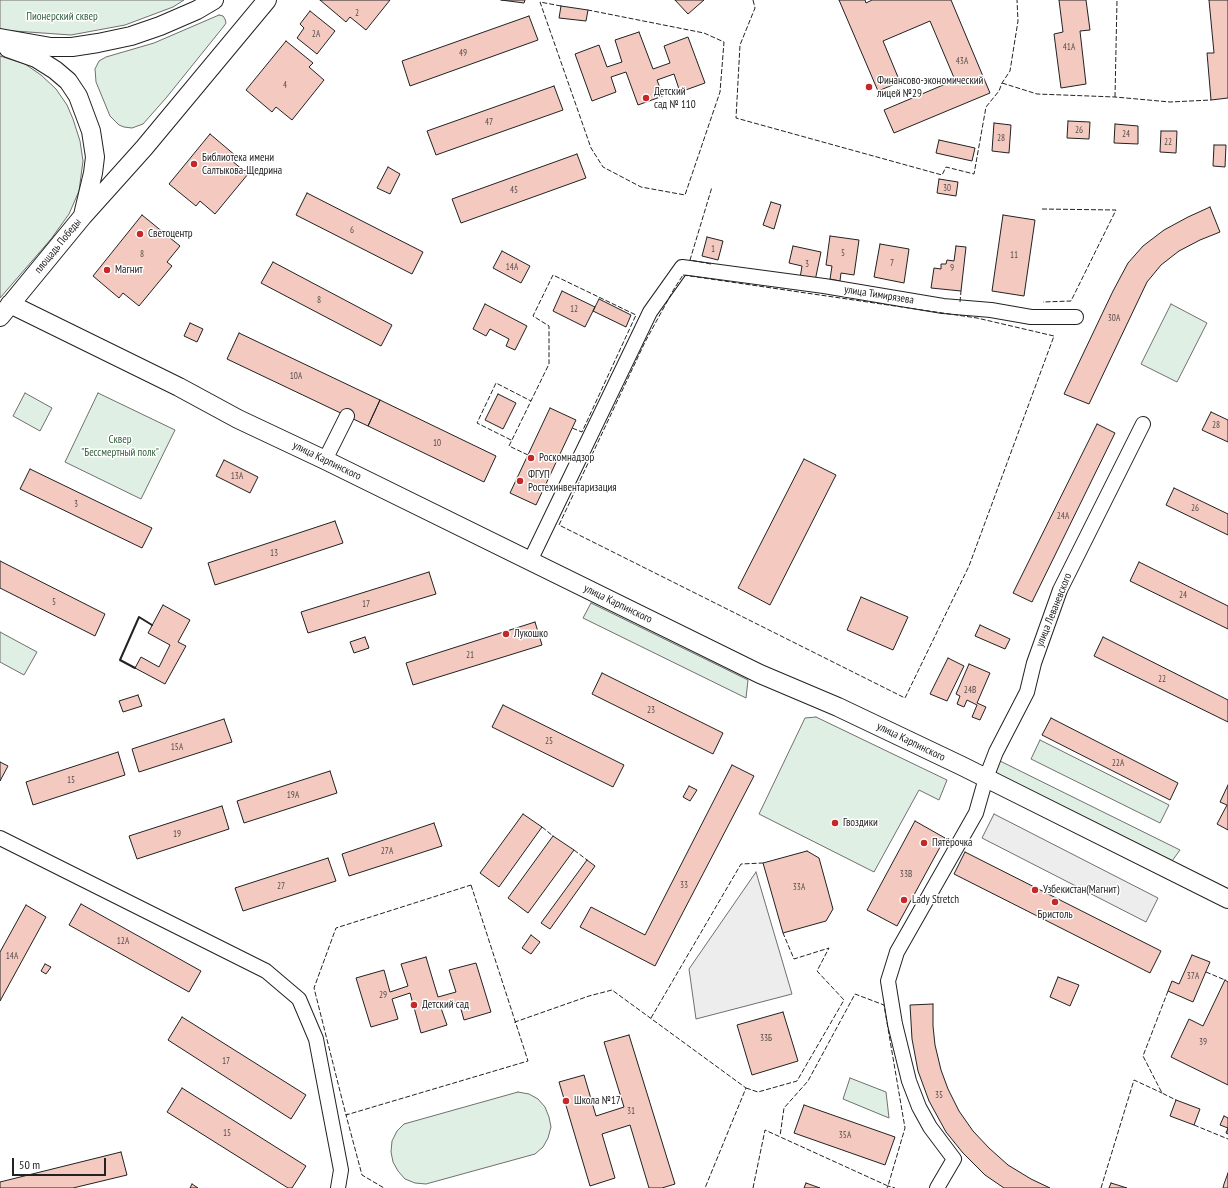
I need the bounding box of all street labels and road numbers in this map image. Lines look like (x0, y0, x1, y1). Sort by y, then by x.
street label: площадь Победы (32, 216, 84, 276)
street label: улица Тимирязева (843, 283, 915, 307)
street label: улица Карпинского (291, 439, 363, 483)
street label: улица Леваневского (1033, 571, 1075, 649)
street label: улица Карпинского (582, 582, 654, 626)
street label: улица Карпинского (875, 720, 947, 764)

